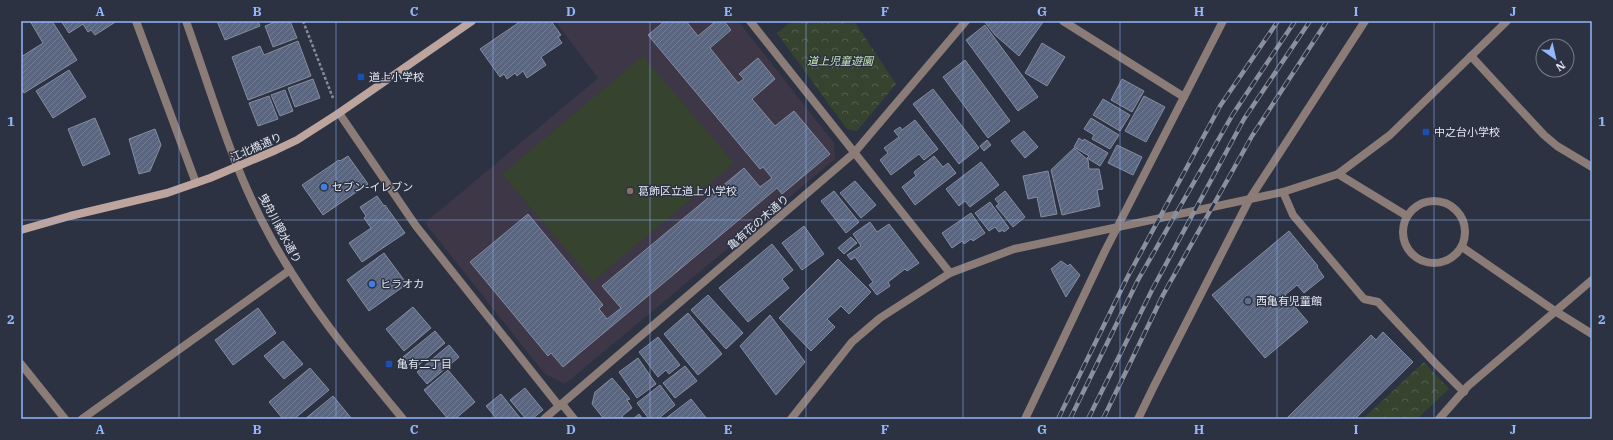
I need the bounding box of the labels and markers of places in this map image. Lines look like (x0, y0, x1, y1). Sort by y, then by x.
place label: 道上小学校 (369, 70, 424, 84)
marker: 道上小学校 (356, 72, 366, 82)
place label: 中之台小学校 (1434, 125, 1500, 139)
marker: 中之台小学校 (1421, 127, 1431, 137)
place label: セブン-イレブン (332, 180, 413, 194)
marker: セブン-イレブン (319, 182, 329, 192)
place label: 葛飾区立道上小学校 (638, 184, 737, 198)
marker: 葛飾区立道上小学校 (625, 186, 635, 196)
place label: ヒラオカ (380, 277, 424, 291)
marker: ヒラオカ (367, 279, 377, 289)
place label: 西亀有児童館 (1256, 294, 1322, 308)
marker: 西亀有児童館 (1243, 296, 1253, 306)
place label: 亀有二丁目 (397, 357, 452, 371)
marker: 亀有二丁目 (384, 359, 394, 369)

